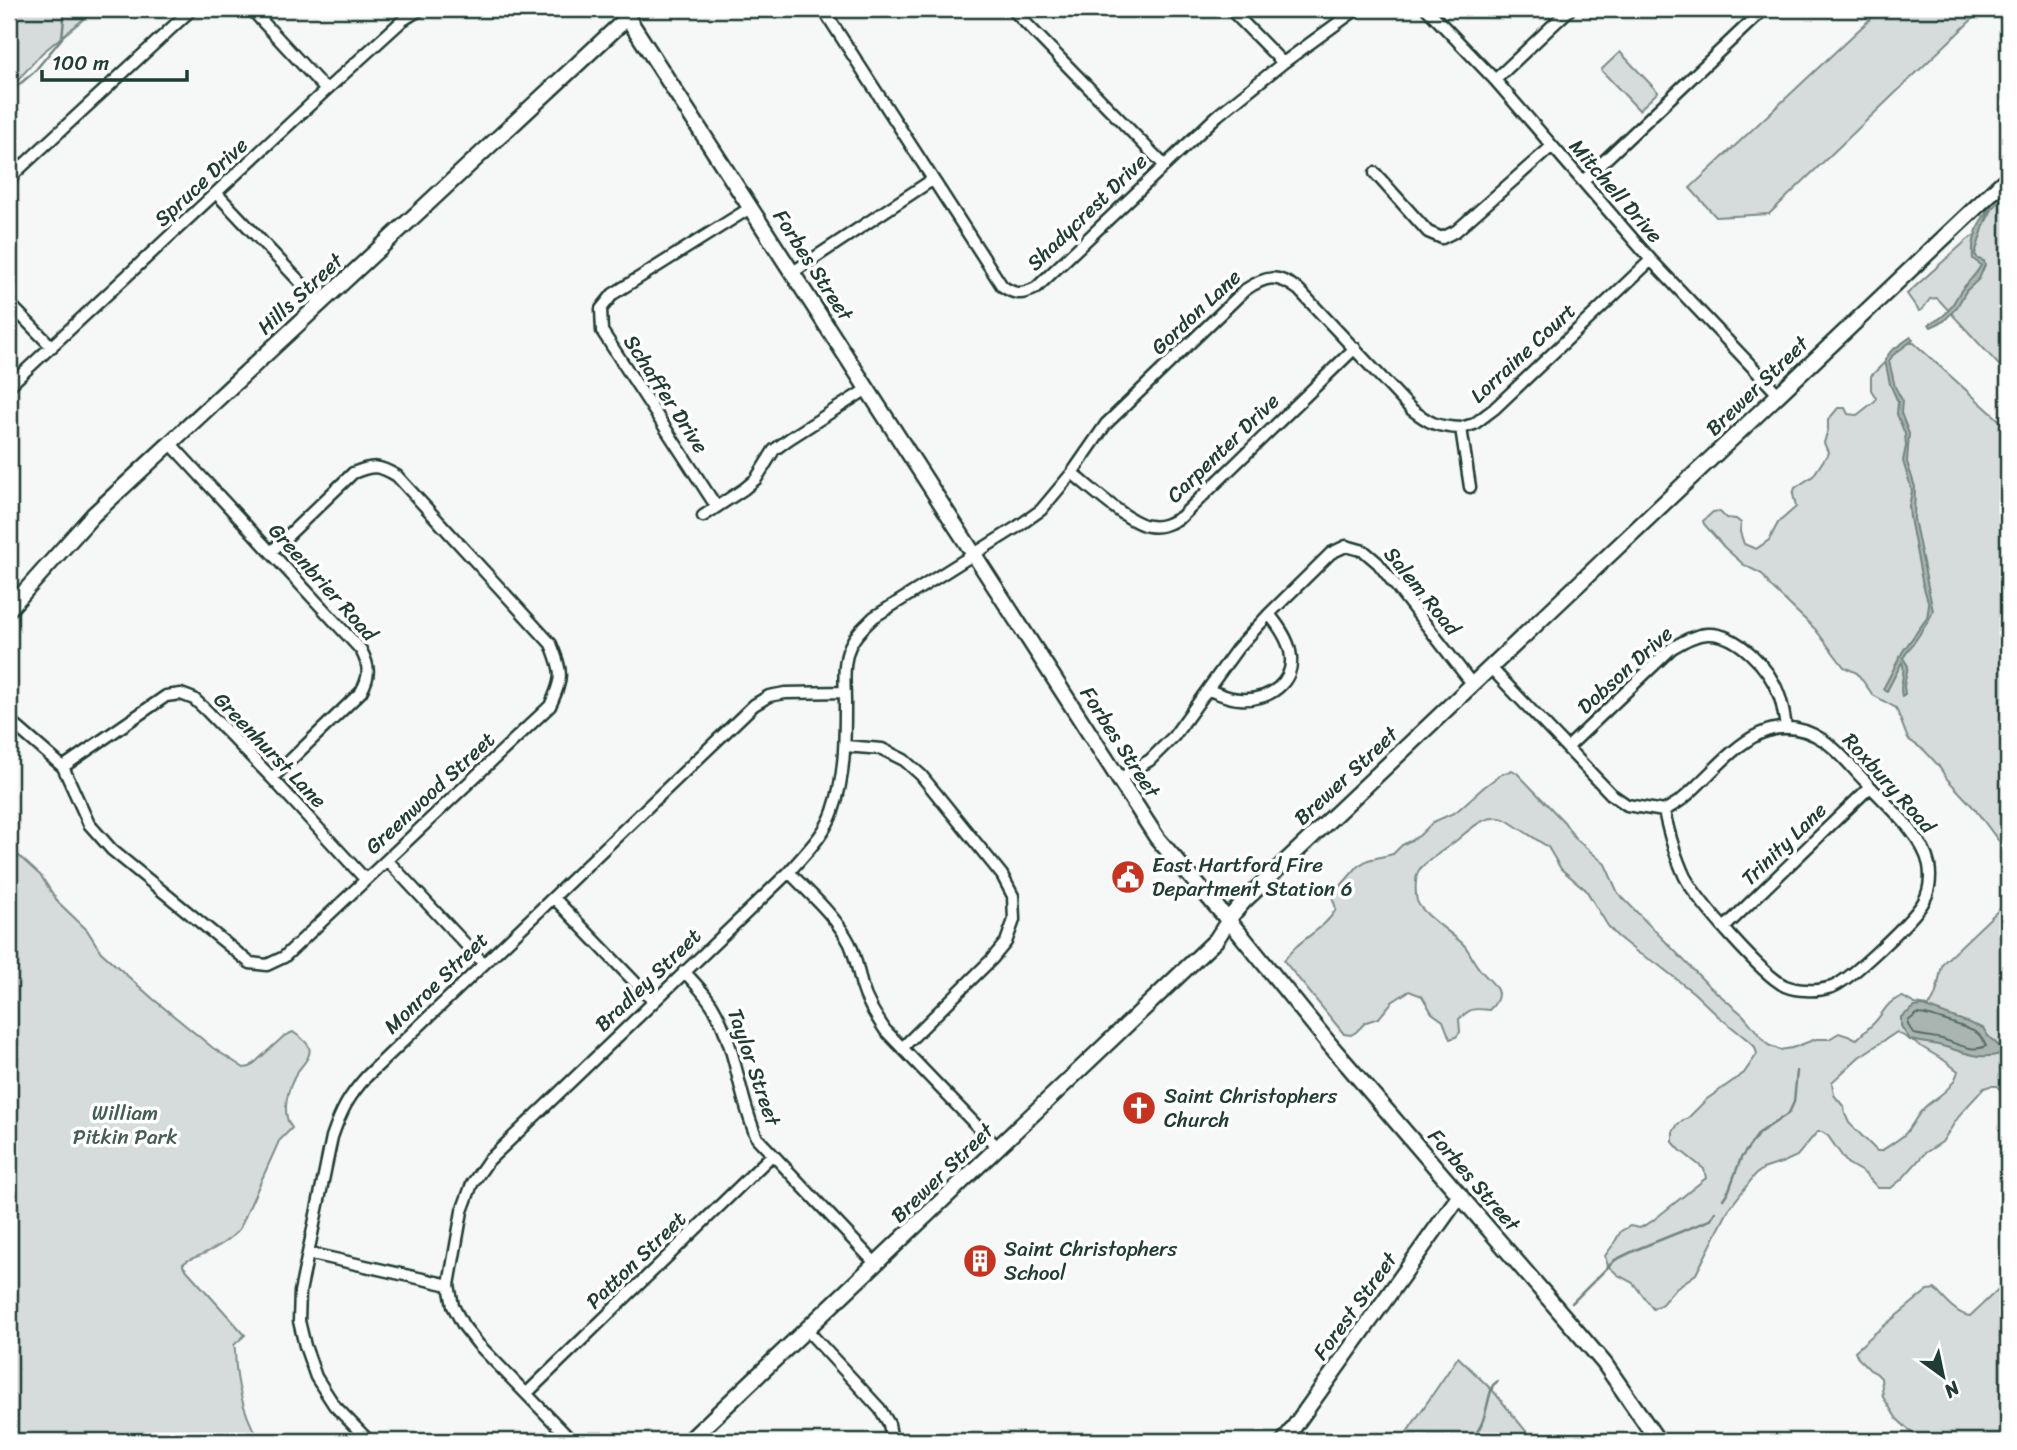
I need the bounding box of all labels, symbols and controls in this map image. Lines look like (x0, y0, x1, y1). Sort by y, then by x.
scale bar (42, 38, 187, 82)
text: 100 m (52, 44, 109, 82)
street label: Spruce Drive (145, 128, 257, 236)
street label: Mitchell Drive (1559, 130, 1673, 252)
street label: Shadycrest Drive (1017, 144, 1157, 280)
street label: Forbes Street (762, 201, 864, 330)
street label: Hills Street (248, 242, 353, 345)
street label: Gordon Lane (1142, 259, 1251, 365)
street label: Lorraine Court (1461, 293, 1585, 413)
street label: Brewer Street (1696, 325, 1819, 446)
street label: Schaffer Drive (613, 327, 719, 462)
street label: Carpenter Drive (1157, 383, 1289, 513)
street label: Greenbrier Road (259, 514, 389, 652)
street label: Salem Road (1374, 538, 1472, 646)
street label: Dobson Drive (1568, 616, 1682, 724)
street label: Forbes Street (1069, 678, 1171, 807)
street label: Greenhurst Lane (204, 682, 336, 818)
street label: Brewer Street (1285, 716, 1408, 835)
street label: Greenwood Street (356, 722, 504, 864)
street label: Roxbury Road (1833, 723, 1947, 844)
street label: Trinity Lane (1732, 793, 1836, 895)
place label: East Hartford Fire Department Station 6 (1152, 846, 1353, 908)
public building icon: East Hartford Fire Department Station 6 (1109, 858, 1147, 896)
street label: Bradley Street (585, 919, 711, 1041)
street label: Monroe Street (374, 922, 498, 1044)
street label: Taylor Street (716, 1003, 792, 1132)
place label: Saint Christophers Church (1164, 1077, 1338, 1139)
church icon: Saint Christophers Church (1120, 1089, 1158, 1127)
park label: William Pitkin Park (73, 1094, 177, 1156)
street label: Brewer Street (881, 1112, 1004, 1233)
street label: Forbes Street (1418, 1120, 1531, 1242)
street label: Patton Street (576, 1201, 696, 1319)
place label: Saint Christophers School (1004, 1230, 1178, 1292)
building icon: Saint Christophers School (961, 1242, 999, 1280)
street label: Forest Street (1303, 1243, 1408, 1368)
north arrow (1909, 1342, 1979, 1412)
text: N (1937, 1372, 1967, 1408)

